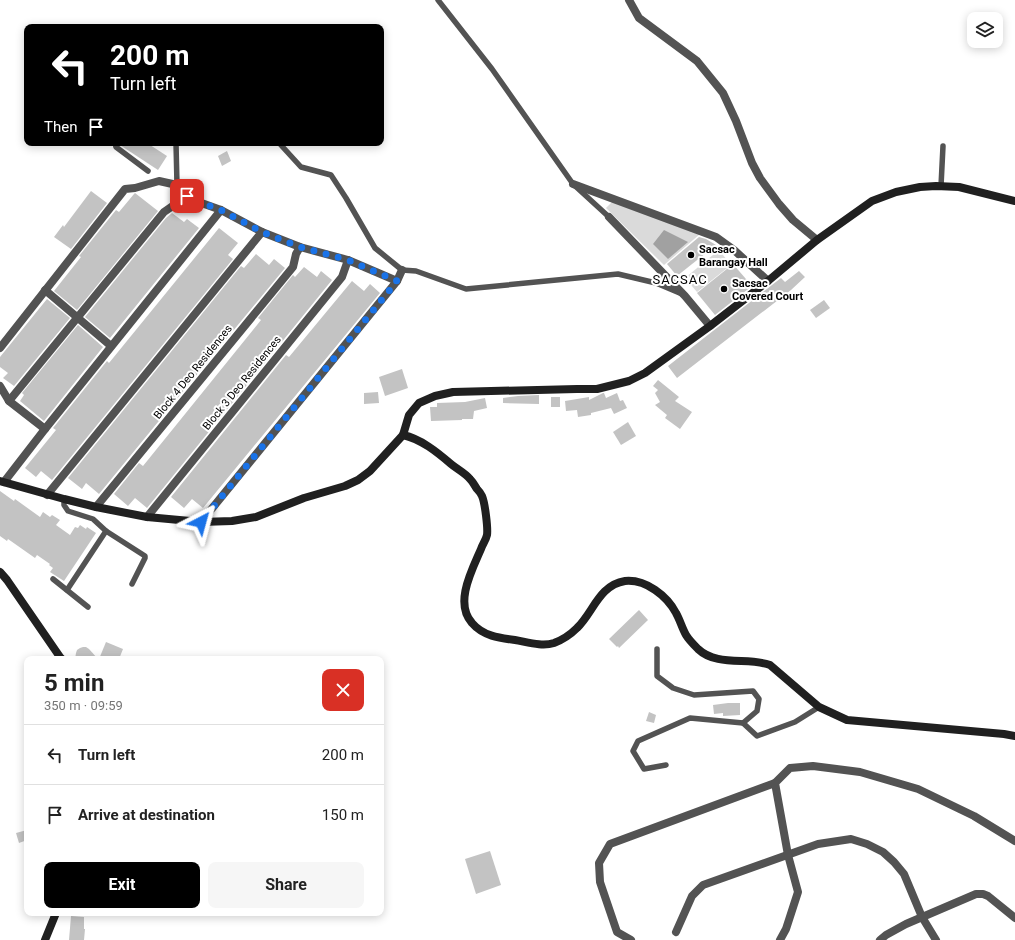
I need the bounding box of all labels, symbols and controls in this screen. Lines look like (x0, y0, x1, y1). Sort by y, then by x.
map controls (967, 12, 1003, 48)
button: layers (967, 12, 1003, 48)
text: 200 m (110, 39, 189, 72)
icon: left (44, 40, 96, 92)
text: Turn left (110, 73, 176, 94)
icon: arrive (85, 116, 107, 138)
text: Then (44, 118, 77, 136)
pin (170, 179, 204, 213)
icon: arrive (176, 185, 198, 207)
place label: Sacsac Barangay Hall (699, 243, 768, 269)
marker: Sacsac Barangay Hall (686, 250, 696, 260)
district label: SACSAC (652, 272, 708, 287)
place label: Sacsac Covered Court (732, 277, 803, 303)
marker: Sacsac Covered Court (719, 284, 729, 294)
street label: Block 4 Deo Residences (151, 322, 235, 422)
street label: Block 3 Deo Residences (200, 333, 284, 433)
position arrow (180, 501, 222, 543)
text: 5 min (44, 669, 104, 697)
button: close (322, 669, 364, 711)
text: 350 m · 09:59 (44, 698, 123, 713)
icon: left (44, 744, 66, 766)
text: Turn left (78, 746, 135, 764)
text: 200 m (322, 746, 364, 764)
icon: arrive (44, 804, 66, 826)
text: Arrive at destination (78, 806, 215, 824)
text: 150 m (322, 806, 364, 824)
button: Exit (44, 862, 200, 908)
button: Share (208, 862, 364, 908)

